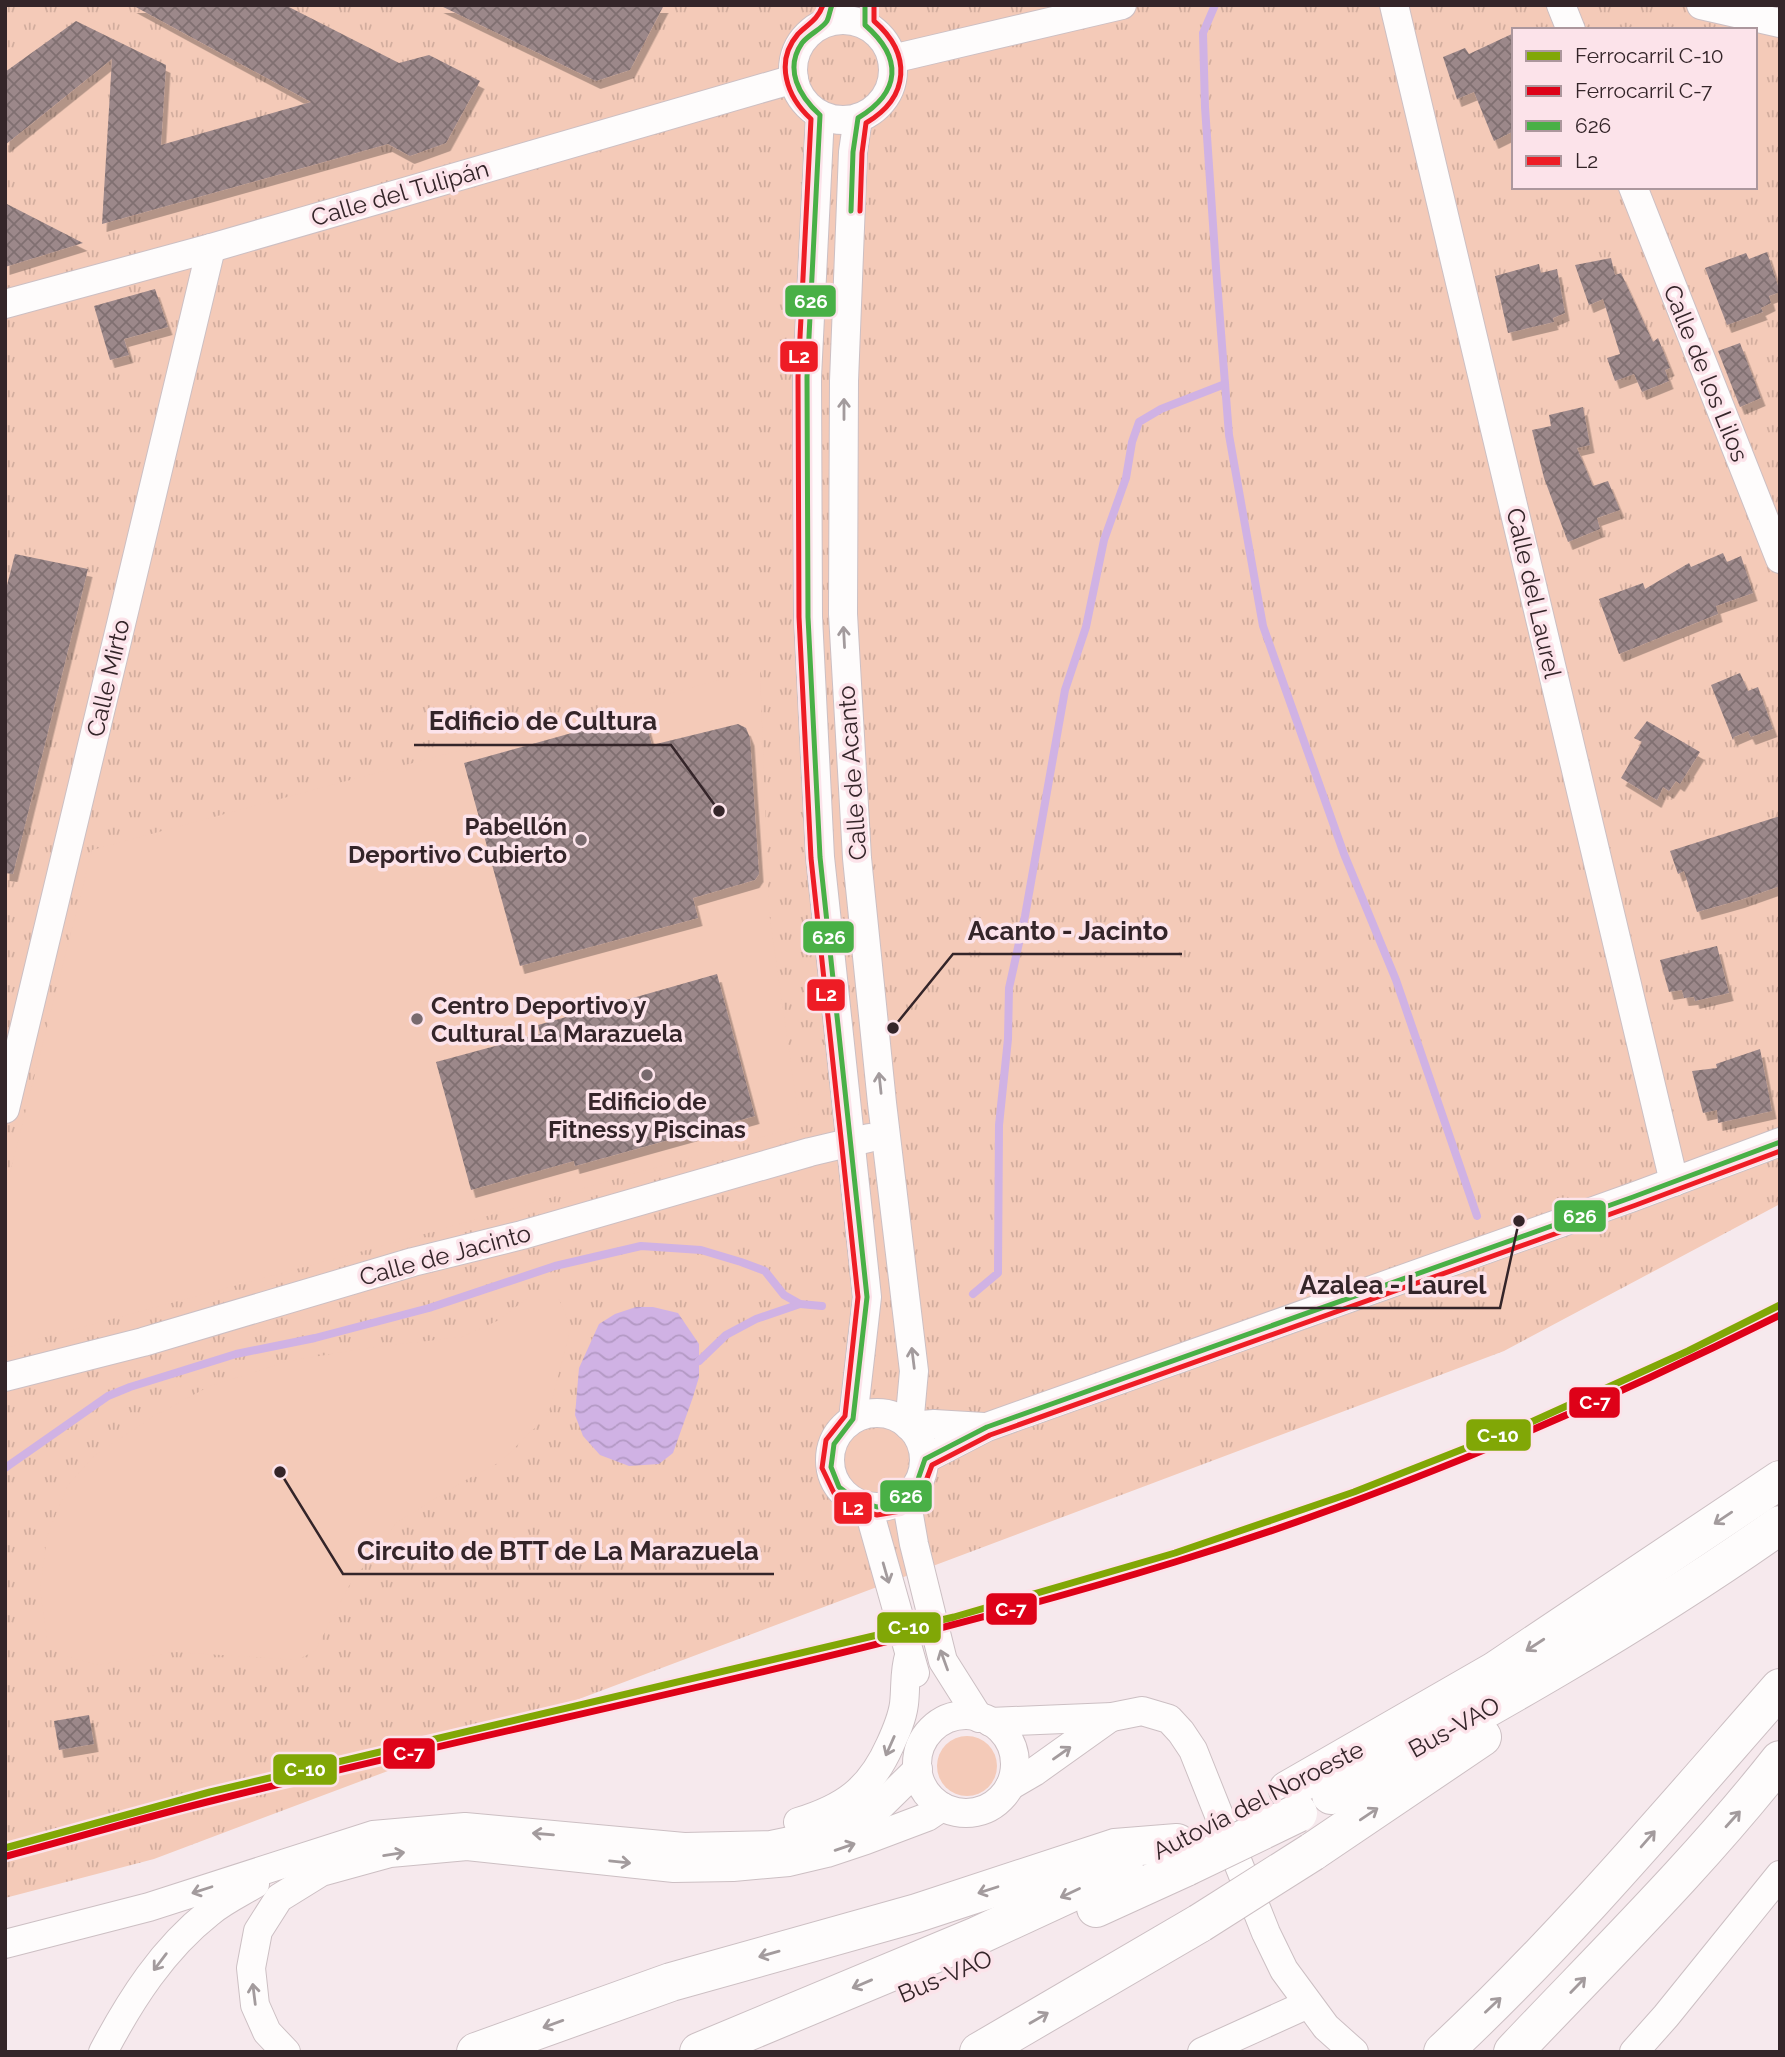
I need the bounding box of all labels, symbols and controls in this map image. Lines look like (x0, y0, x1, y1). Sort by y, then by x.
legend (1512, 28, 1757, 189)
text: Ferrocarril C-10 (1575, 43, 1724, 68)
text: Ferrocarril C-7 (1575, 78, 1713, 103)
text: 626 (1575, 113, 1611, 138)
text: L2 (1575, 148, 1598, 173)
street label: Calle del Tulipán (308, 154, 492, 232)
street label: Calle de los Lilos (1657, 280, 1755, 466)
line badge: 626 (784, 284, 837, 318)
text: 626 (794, 290, 828, 312)
line badge: L2 (779, 340, 819, 373)
text: L2 (788, 345, 810, 367)
one-way arrow (837, 398, 851, 421)
street label: Calle del Laurel (1500, 505, 1568, 681)
street label: Calle Mirto (80, 616, 136, 740)
one-way arrow (837, 626, 850, 648)
street label: Calle de Acanto (831, 685, 873, 861)
callout: Edificio de Cultura (414, 698, 671, 745)
text: Edificio de Cultura (429, 706, 657, 736)
place label: Pabellón Deportivo Cubierto (348, 812, 567, 869)
marker: Pabellón Deportivo Cubierto (573, 832, 589, 848)
callout: Acanto - Jacinto (953, 907, 1182, 954)
text: Acanto - Jacinto (968, 916, 1168, 946)
line badge: 626 (802, 920, 855, 954)
text: 626 (812, 926, 846, 948)
line badge: L2 (806, 978, 846, 1012)
text: L2 (815, 983, 837, 1005)
place label: Centro Deportivo y Cultural La Marazuela (431, 991, 683, 1048)
marker: Centro Deportivo y Cultural La Marazuela (409, 1011, 425, 1027)
marker: Edificio de Fitness y Piscinas (639, 1067, 655, 1083)
one-way arrow (873, 1072, 886, 1095)
place label: Edificio de Fitness y Piscinas (548, 1087, 746, 1144)
line badge: 626 (1553, 1199, 1607, 1233)
text: 626 (1563, 1205, 1597, 1227)
street label: Calle de Jacinto (356, 1218, 534, 1292)
callout: Azalea - Laurel (1285, 1261, 1500, 1308)
text: Azalea - Laurel (1299, 1270, 1487, 1300)
one-way arrow (906, 1347, 919, 1369)
line badge: C-7 (1568, 1386, 1621, 1419)
text: C-7 (1579, 1391, 1611, 1413)
line badge: C-10 (1465, 1418, 1532, 1452)
text: C-10 (1477, 1424, 1519, 1446)
line badge: 626 (879, 1479, 933, 1513)
text: 626 (889, 1485, 923, 1507)
line badge: L2 (833, 1491, 873, 1525)
text: L2 (842, 1497, 864, 1519)
one-way arrow (1714, 1511, 1734, 1525)
callout: Circuito de BTT de La Marazuela (343, 1527, 774, 1574)
text: Circuito de BTT de La Marazuela (357, 1536, 759, 1566)
one-way arrow (880, 1561, 893, 1583)
line badge: C-7 (985, 1592, 1038, 1626)
text: C-7 (995, 1598, 1027, 1620)
line badge: C-10 (876, 1611, 942, 1644)
text: C-10 (888, 1616, 930, 1638)
one-way arrow (1525, 1638, 1545, 1652)
one-way arrow (937, 1649, 949, 1671)
street label: Bus-VAO (1403, 1690, 1505, 1764)
one-way arrow (883, 1734, 896, 1756)
street label: Autovía del Noroeste (1148, 1734, 1368, 1866)
line badge: C-7 (382, 1737, 436, 1770)
text: C-7 (393, 1742, 425, 1764)
one-way arrow (1052, 1746, 1071, 1760)
line badge: C-10 (272, 1753, 338, 1786)
text: C-10 (284, 1758, 326, 1780)
one-way arrow (1359, 1807, 1378, 1821)
one-way arrow (1724, 1810, 1740, 1828)
one-way arrow (532, 1827, 555, 1840)
one-way arrow (1640, 1830, 1656, 1848)
one-way arrow (834, 1840, 856, 1853)
one-way arrow (382, 1847, 405, 1860)
one-way arrow (608, 1856, 631, 1869)
one-way arrow (191, 1884, 213, 1897)
one-way arrow (977, 1885, 999, 1898)
one-way arrow (1060, 1887, 1082, 1900)
street label: Bus-VAO (893, 1943, 997, 2009)
one-way arrow (758, 1948, 781, 1961)
one-way arrow (152, 1953, 167, 1971)
one-way arrow (1569, 1977, 1586, 1994)
one-way arrow (852, 1978, 873, 1991)
one-way arrow (247, 1983, 260, 2006)
one-way arrow (1484, 1997, 1501, 2014)
one-way arrow (1028, 2011, 1048, 2025)
one-way arrow (542, 2019, 564, 2031)

